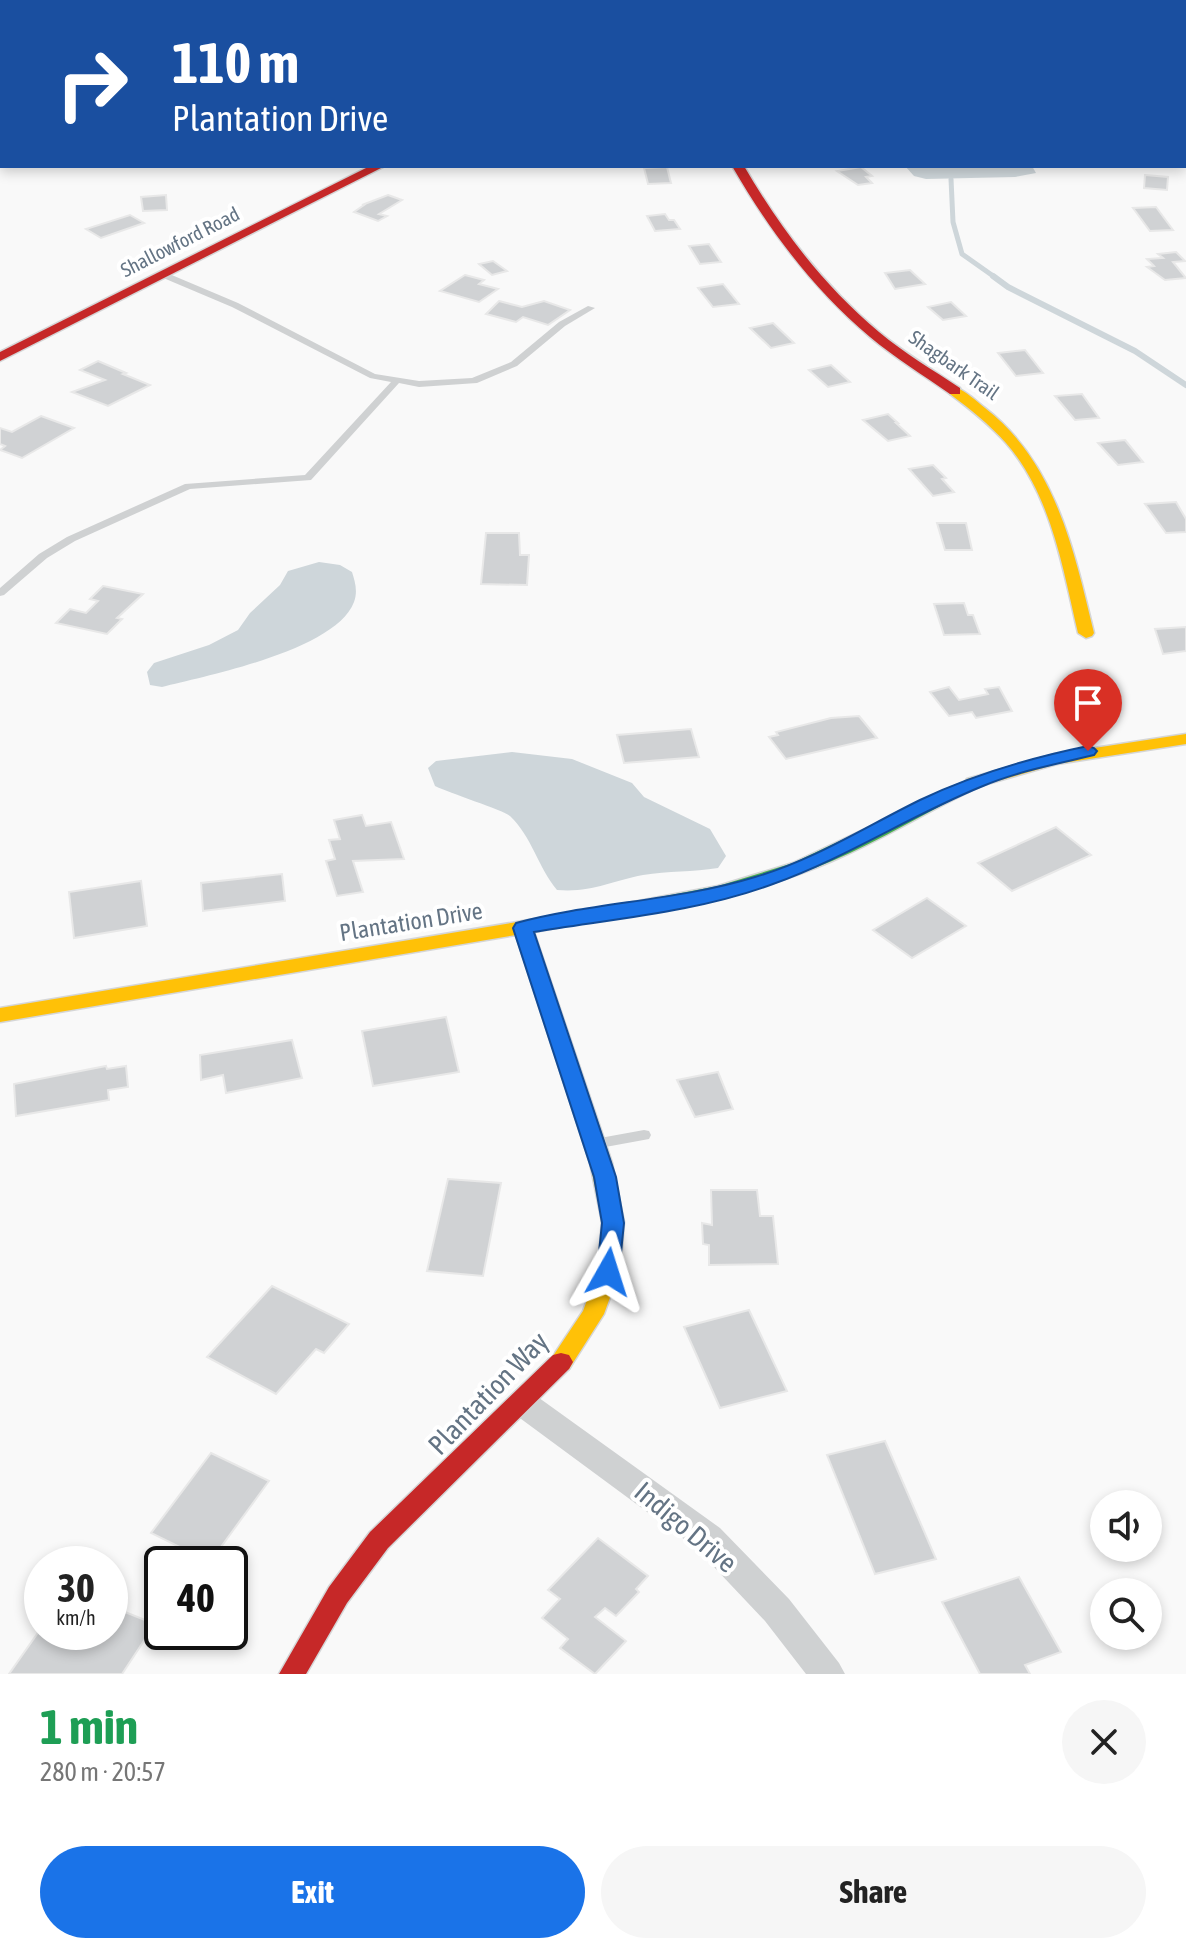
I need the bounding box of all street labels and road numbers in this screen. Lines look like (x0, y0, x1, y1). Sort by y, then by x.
street label: Shallowford Road (117, 202, 243, 281)
street label: Shagbark Trail (905, 325, 1004, 404)
street label: Plantation Drive (338, 897, 484, 946)
street label: Plantation Way (422, 1325, 554, 1461)
street label: Indigo Drive (629, 1475, 743, 1579)

